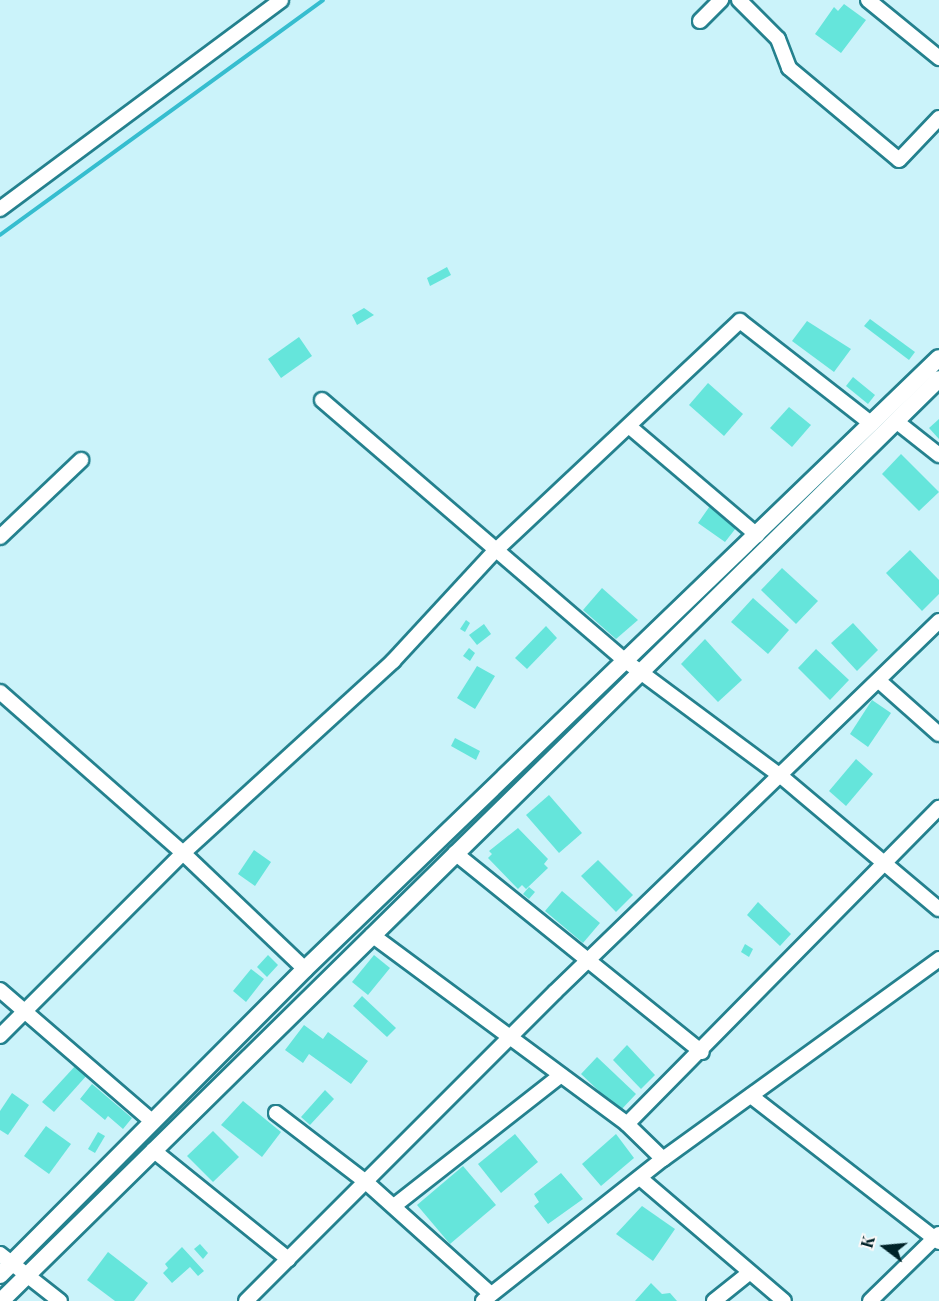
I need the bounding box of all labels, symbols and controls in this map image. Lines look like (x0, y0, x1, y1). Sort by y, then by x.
north arrow (855, 1217, 915, 1277)
text: K (856, 1234, 879, 1250)

